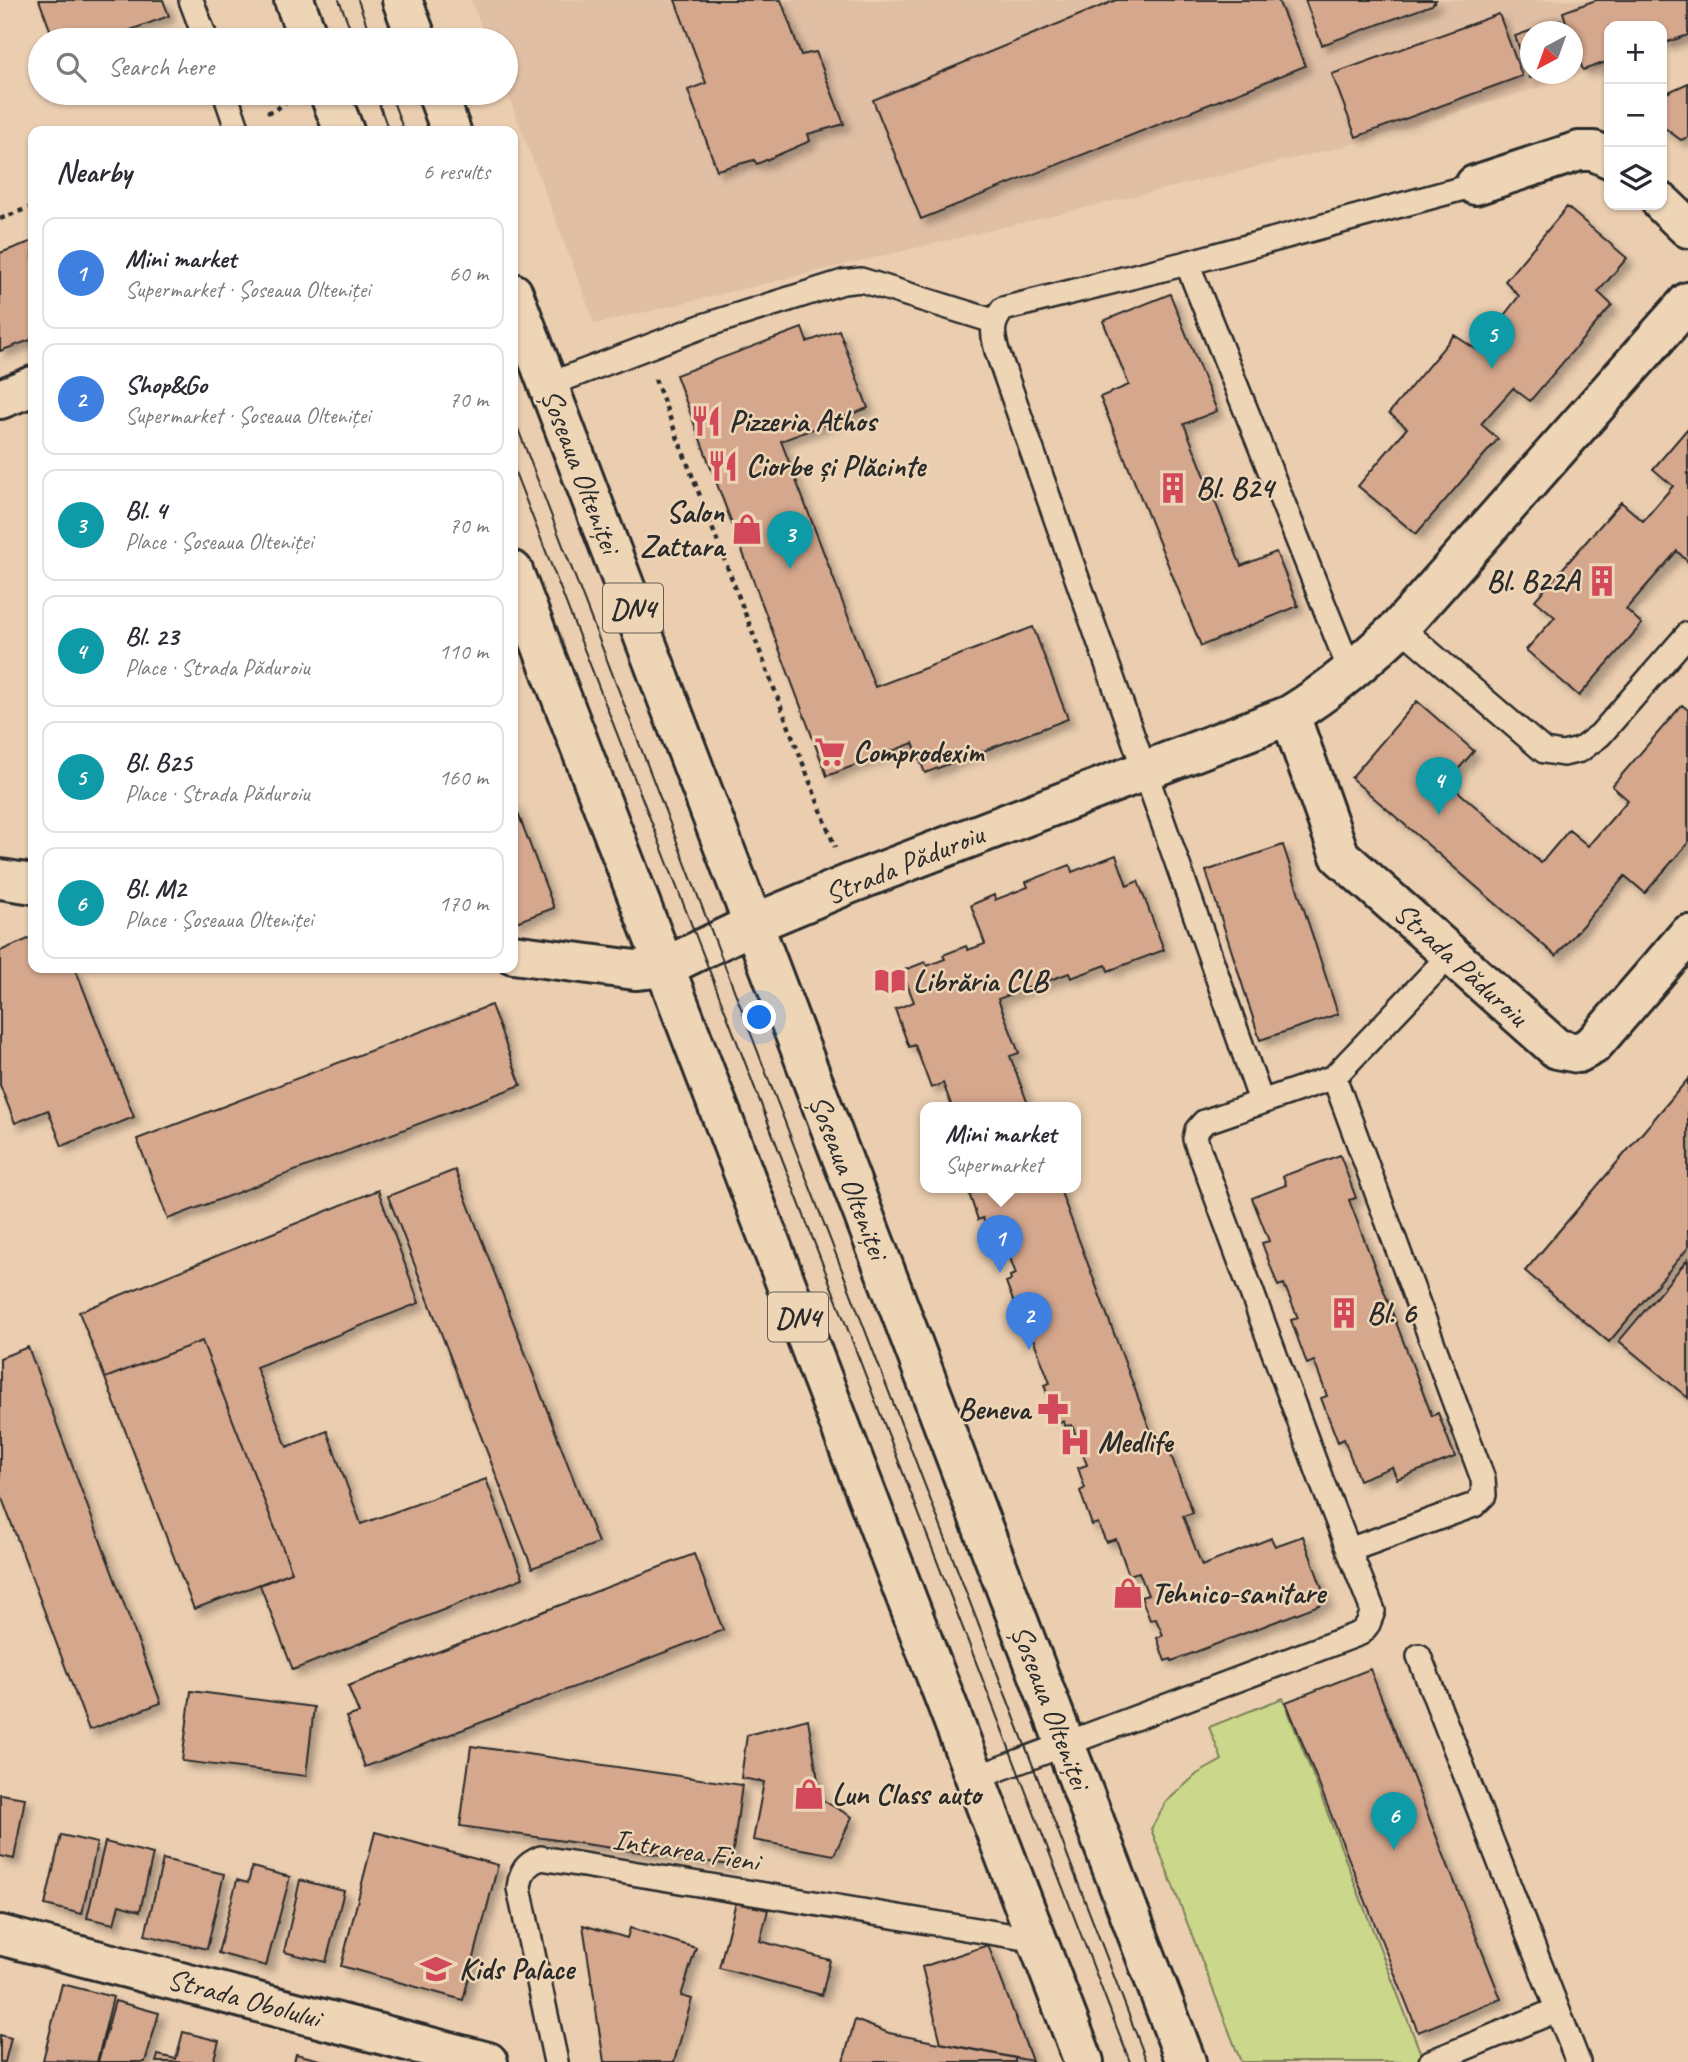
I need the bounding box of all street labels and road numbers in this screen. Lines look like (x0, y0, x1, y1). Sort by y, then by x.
street label: Șoseaua Olteniței (532, 384, 631, 561)
road number: DN4 (603, 584, 663, 632)
street label: Strada Păduroiu (819, 814, 991, 913)
street label: Strada Păduroiu (1386, 894, 1537, 1036)
street label: Șoseaua Olteniței (800, 1090, 899, 1267)
road number: DN4 (768, 1292, 828, 1342)
street label: Șoseaua Olteniței (1002, 1620, 1101, 1797)
street label: Intrarea Fieni (610, 1820, 765, 1881)
street label: Strada Obolului (163, 1959, 328, 2037)

